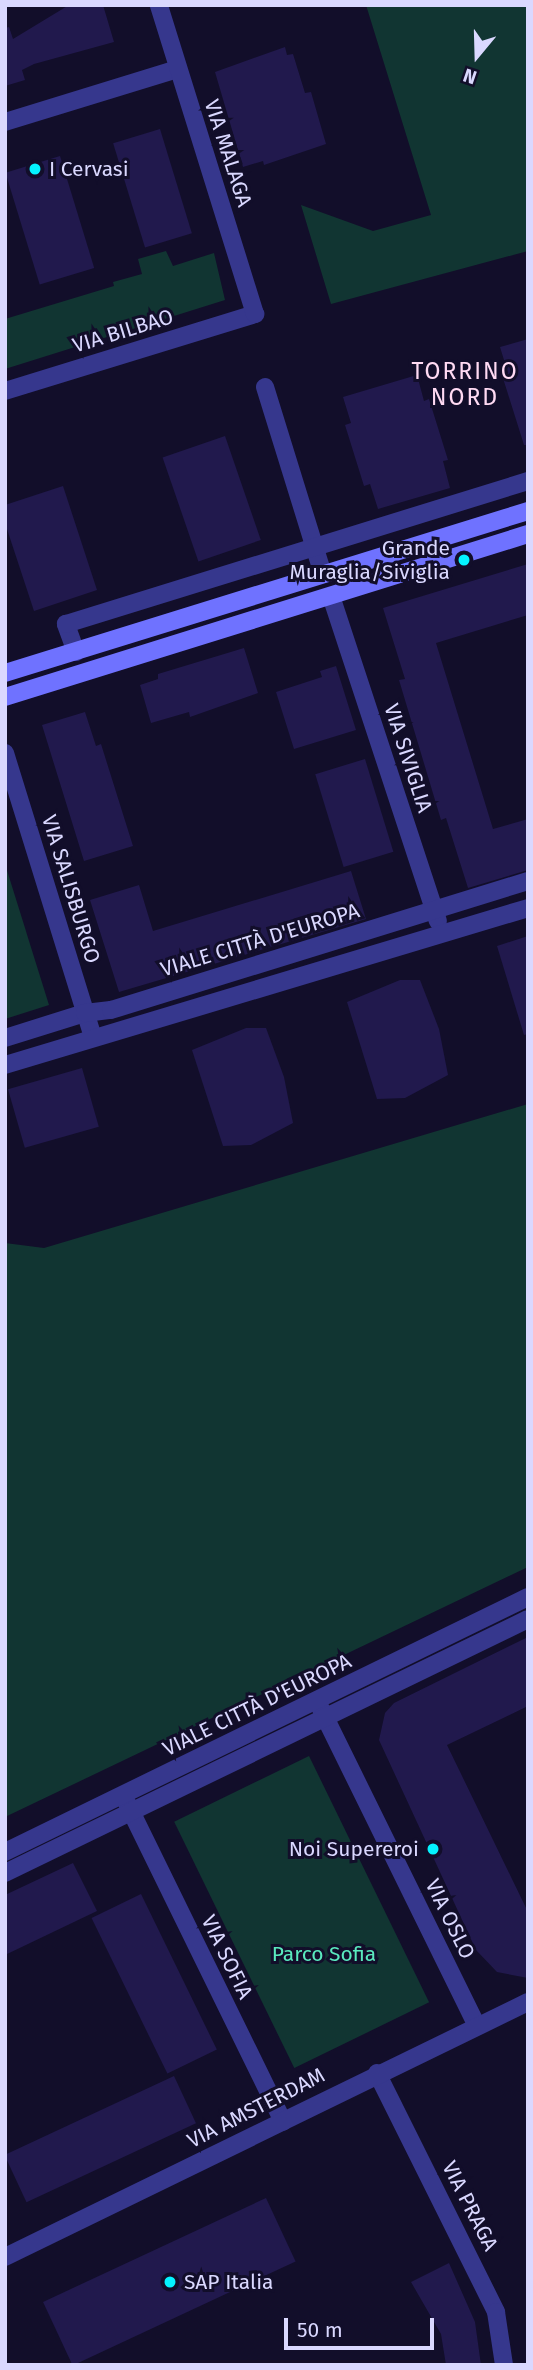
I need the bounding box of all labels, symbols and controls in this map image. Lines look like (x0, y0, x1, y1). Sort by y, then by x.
north arrow (442, 21, 512, 91)
text: N (460, 63, 480, 89)
street label: VIA MALAGA (199, 96, 257, 210)
place label: I Cervasi (49, 156, 129, 182)
marker: I Cervasi (27, 161, 43, 177)
street label: VIA BILBAO (70, 304, 176, 358)
district label: TORRINO NORD (412, 357, 518, 411)
place label: Grande Muraglia/Siviglia (289, 535, 450, 585)
marker: Grande Muraglia/Siviglia (456, 552, 472, 568)
street label: VIA SIVIGLIA (379, 700, 437, 816)
street label: VIA SALISBURGO (36, 812, 106, 966)
street label: VIALE CITTÀ D'EUROPA (158, 898, 362, 982)
street label: VIALE CITTÀ D'EUROPA (159, 1648, 355, 1762)
place label: Noi Supereroi (289, 1836, 419, 1862)
marker: Noi Supereroi (425, 1841, 441, 1857)
street label: VIA OSLO (420, 1875, 480, 1963)
street label: VIA SOFIA (196, 1911, 258, 2003)
park label: Parco Sofia (272, 1941, 376, 1967)
street label: VIA AMSTERDAM (183, 2062, 329, 2154)
street label: VIA PRAGA (437, 2157, 503, 2255)
place label: SAP Italia (184, 2269, 273, 2295)
marker: SAP Italia (162, 2274, 178, 2290)
scale bar (288, 2304, 438, 2348)
text: 50 m (297, 2317, 343, 2343)

